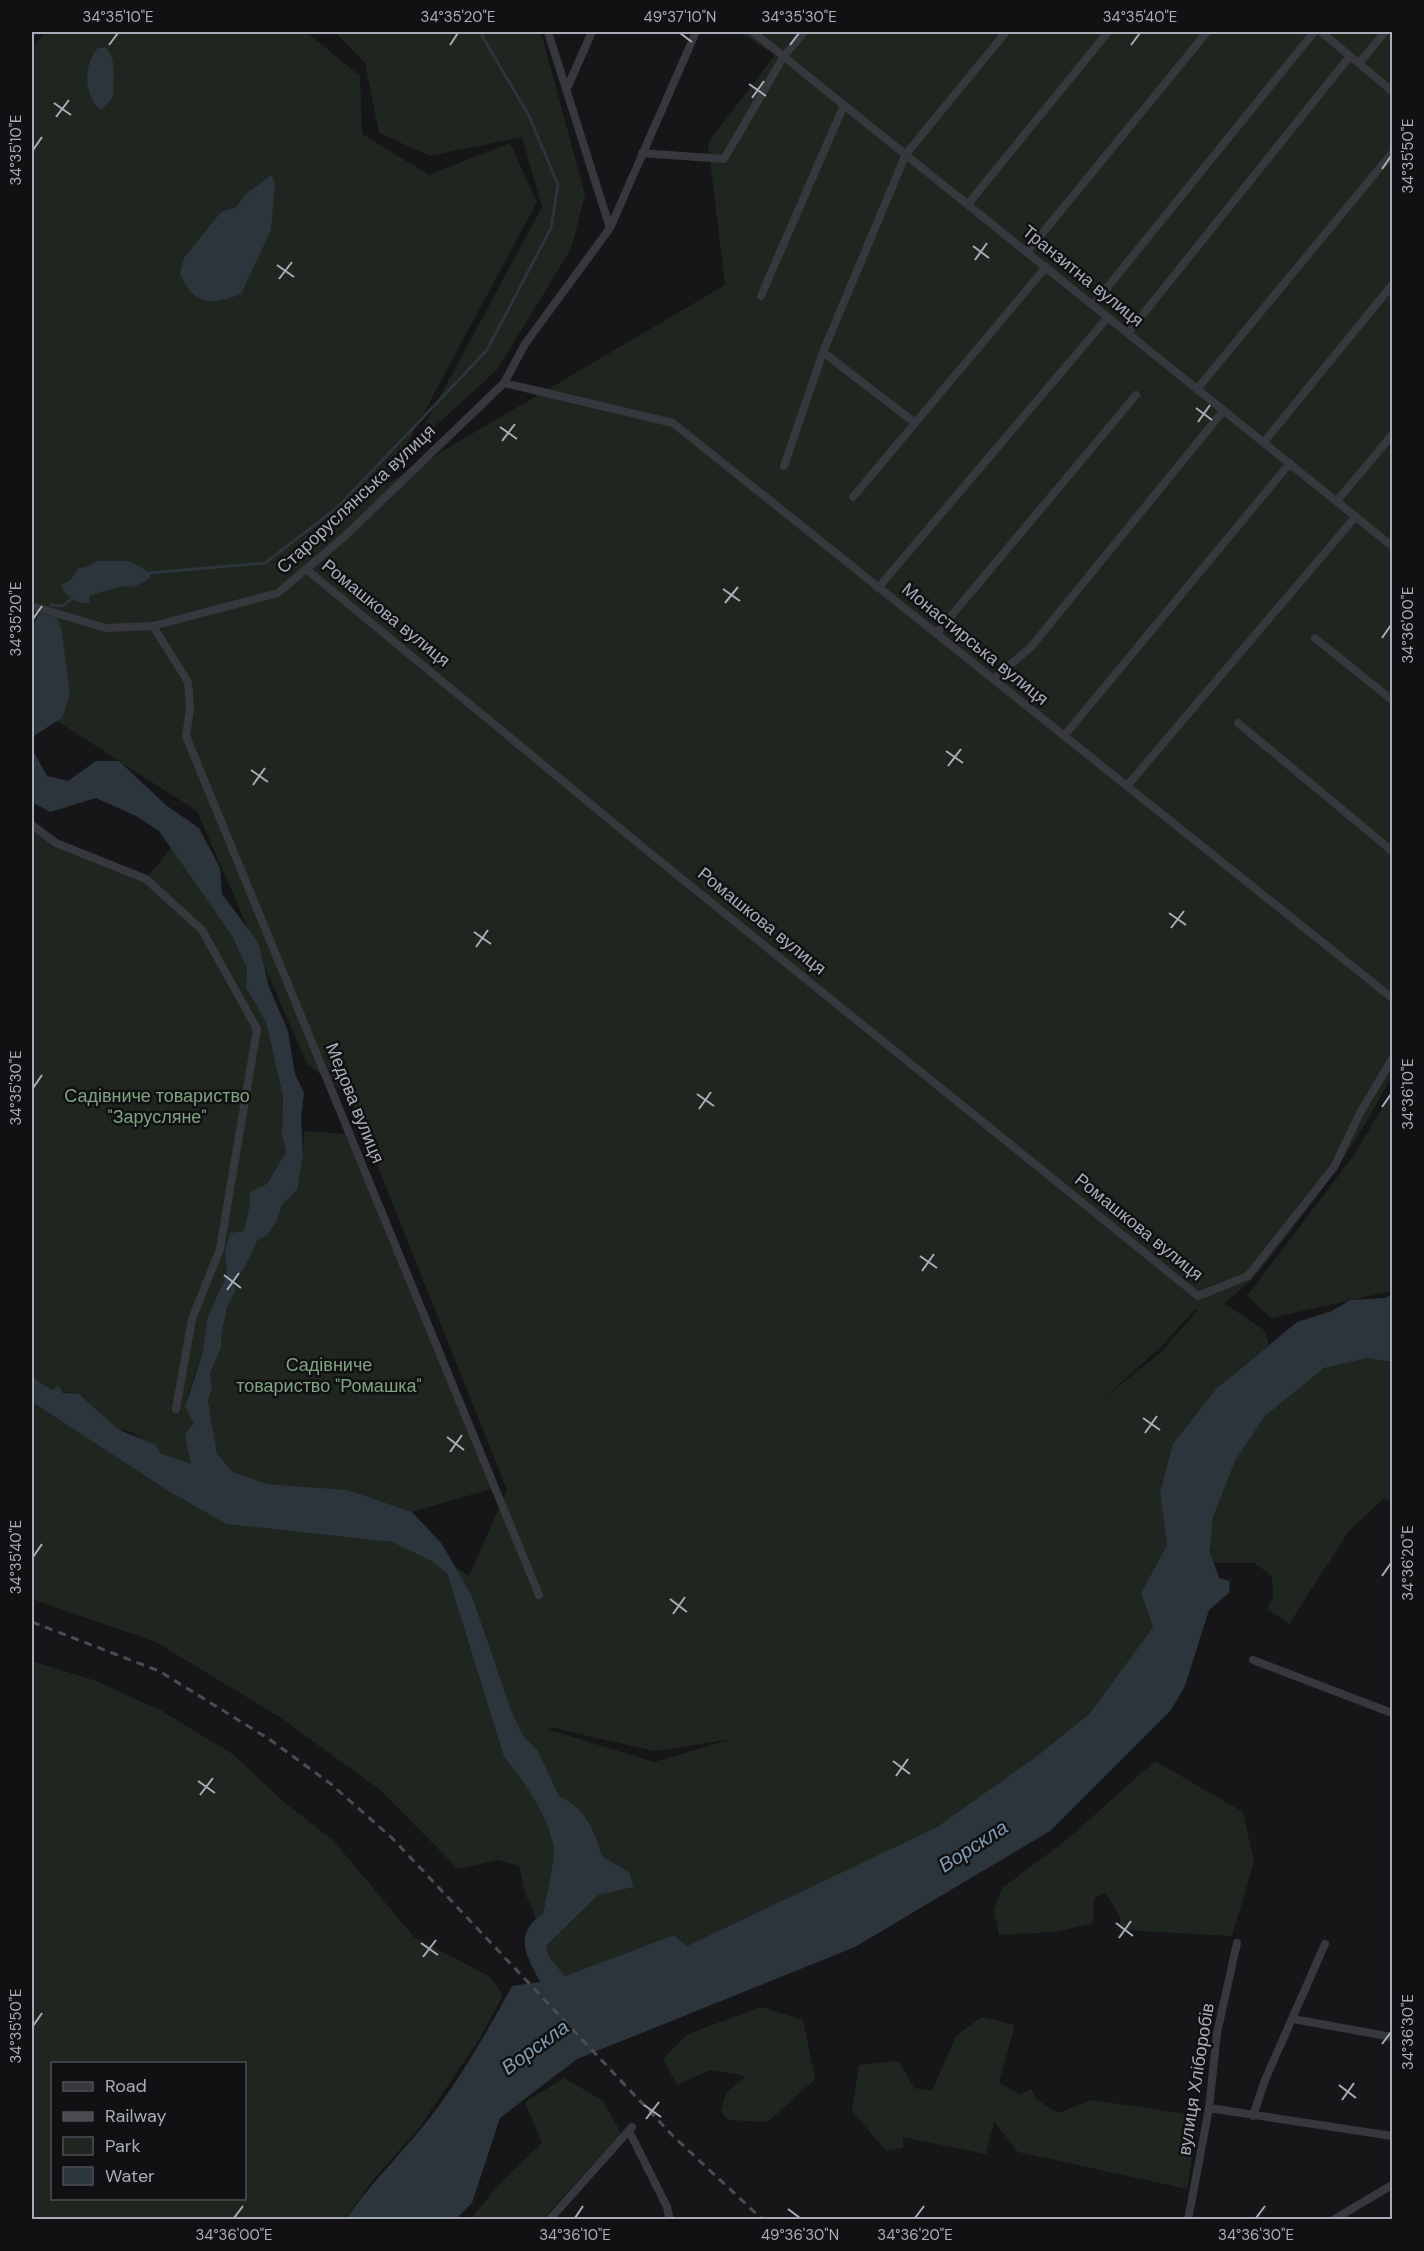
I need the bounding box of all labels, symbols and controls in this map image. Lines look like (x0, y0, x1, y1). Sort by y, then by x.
text: 34°35'10"E (82, 7, 154, 27)
text: 34°35'20"E (421, 7, 495, 27)
text: 49°37'10"N (644, 7, 716, 27)
text: 34°35'30"E (761, 7, 837, 27)
text: 34°35'40"E (1103, 7, 1177, 27)
text: 34°35'10"E (6, 114, 26, 186)
text: 34°35'50"E (1398, 118, 1418, 194)
street label: Транзитна вулиця (1017, 220, 1149, 332)
street label: Староруслянська вулиця (271, 419, 441, 579)
street label: Ромашкова вулиця (317, 554, 455, 672)
street label: Монастирська вулиця (897, 577, 1053, 711)
text: 34°35'20"E (6, 582, 26, 656)
text: 34°36'00"E (1398, 586, 1418, 664)
street label: Ромашкова вулиця (693, 862, 831, 980)
street label: Медова вулиця (320, 1039, 390, 1167)
text: 34°35'30"E (6, 1050, 26, 1126)
text: 34°36'10"E (1398, 1058, 1418, 1130)
park label: Садівниче товариство "Зарусляне" (64, 1084, 250, 1129)
street label: Ромашкова вулиця (1070, 1168, 1208, 1286)
park label: Садівниче товариство "Ромашка" (236, 1353, 422, 1398)
text: 34°35'40"E (6, 1520, 26, 1594)
text: 34°36'20"E (1398, 1525, 1418, 1601)
water label: Ворскла (933, 1814, 1013, 1878)
text: 34°35'50"E (6, 1988, 26, 2064)
text: 34°36'30"E (1398, 1994, 1418, 2070)
street label: вулиця Хліборобів (1172, 2001, 1220, 2157)
water label: Ворскла (496, 2014, 574, 2080)
legend (51, 2062, 246, 2200)
text: Road (105, 2074, 147, 2098)
text: Railway (105, 2104, 167, 2128)
text: Park (105, 2134, 141, 2158)
text: Water (105, 2164, 155, 2188)
text: 34°36'00"E (195, 2225, 273, 2245)
text: 34°36'10"E (539, 2225, 611, 2245)
text: 49°36'30"N (761, 2225, 839, 2245)
text: 34°36'20"E (877, 2225, 953, 2245)
text: 34°36'30"E (1218, 2225, 1294, 2245)

